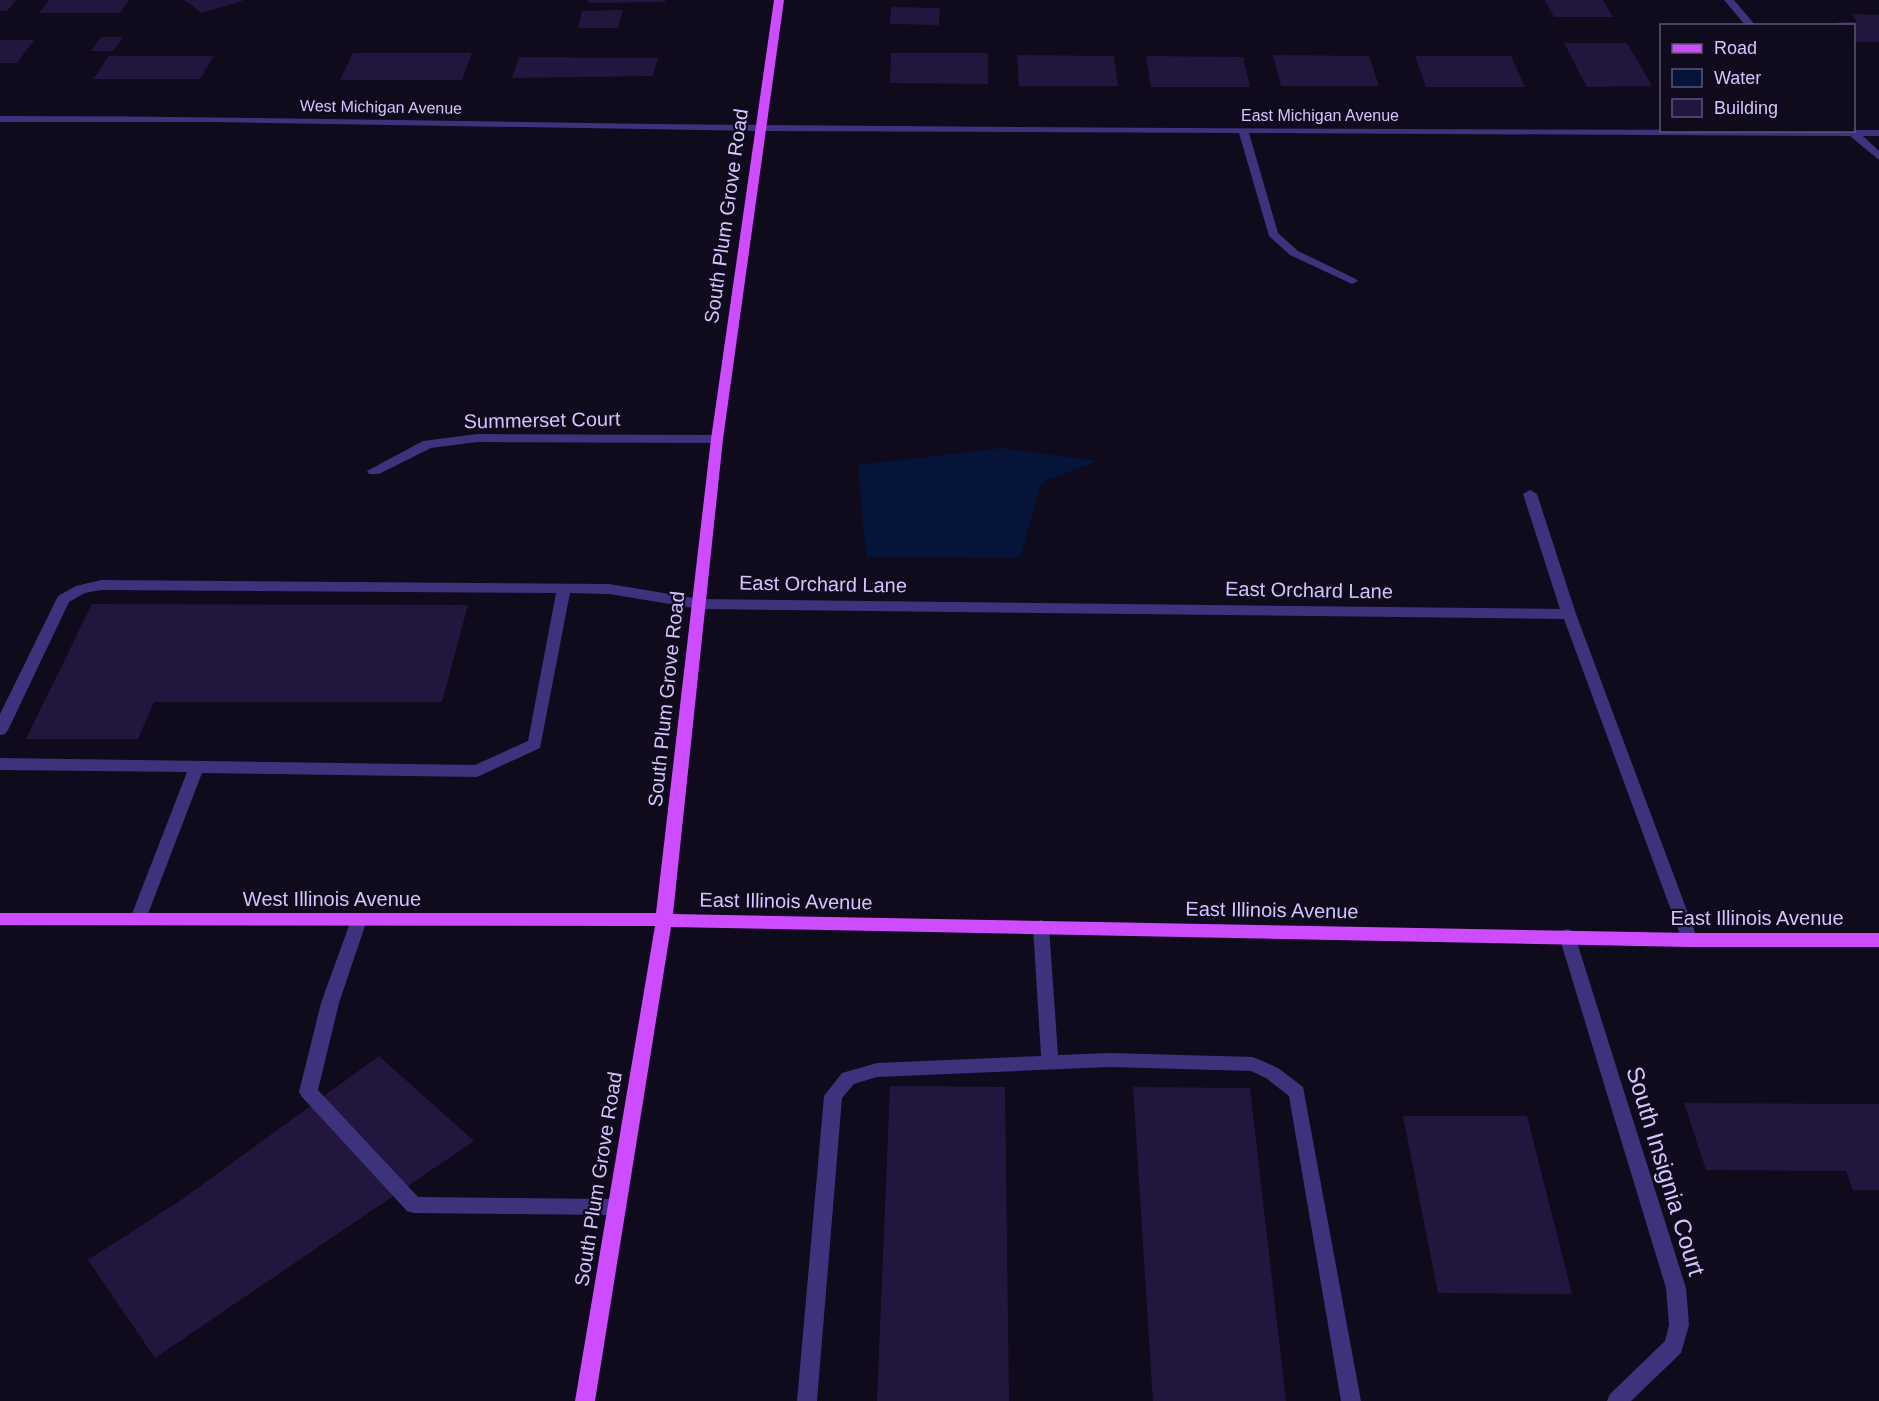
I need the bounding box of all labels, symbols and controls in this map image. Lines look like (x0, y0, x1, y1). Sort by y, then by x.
legend (1660, 24, 1855, 132)
text: Road (1714, 38, 1757, 58)
text: Water (1714, 68, 1761, 88)
street label: West Michigan Avenue (300, 97, 462, 117)
text: Building (1714, 98, 1778, 118)
street label: South Plum Grove Road (700, 107, 752, 325)
street label: East Michigan Avenue (1241, 107, 1399, 124)
street label: Summerset Court (463, 408, 621, 432)
street label: East Orchard Lane (739, 572, 907, 596)
street label: East Orchard Lane (1225, 578, 1393, 602)
street label: South Plum Grove Road (644, 590, 688, 808)
street label: West Illinois Avenue (243, 888, 421, 910)
street label: East Illinois Avenue (699, 888, 873, 914)
street label: East Illinois Avenue (1185, 897, 1359, 923)
street label: East Illinois Avenue (1670, 907, 1844, 929)
street label: South Insignia Court (1621, 1063, 1711, 1279)
street label: South Plum Grove Road (570, 1070, 626, 1288)

